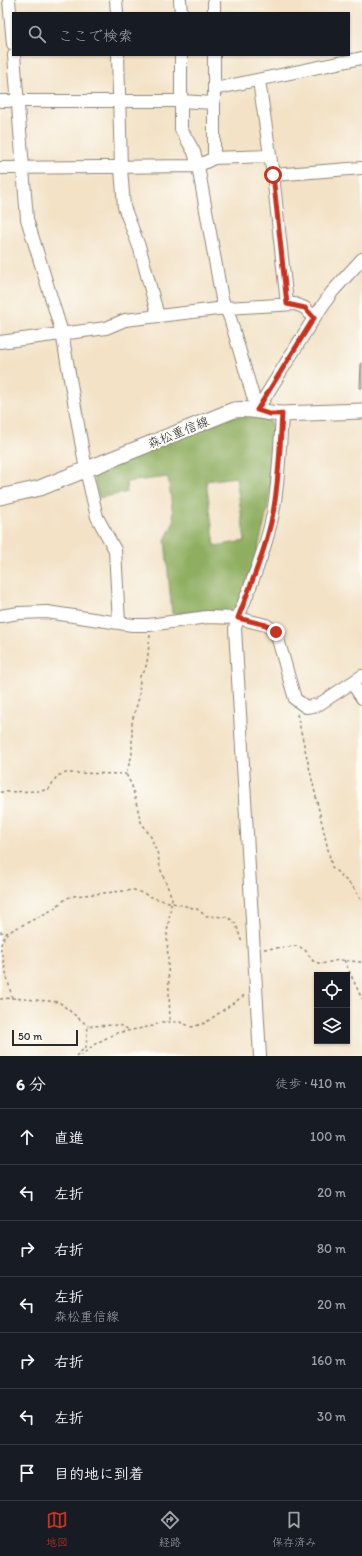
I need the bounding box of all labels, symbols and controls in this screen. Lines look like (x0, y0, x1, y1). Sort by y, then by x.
search box (12, 12, 350, 56)
icon: search (26, 23, 48, 45)
text: ここで検索 (58, 27, 133, 45)
route start (264, 166, 282, 184)
street label: 森松重信線 (145, 413, 212, 452)
route end (267, 623, 285, 641)
map controls (314, 972, 350, 1044)
button: locate (314, 972, 350, 1008)
button: layers (314, 1008, 350, 1044)
scale bar (12, 1028, 78, 1047)
text: 50 m (18, 1030, 42, 1043)
text: 6 分 (16, 1074, 46, 1094)
text: 徒歩 · 410 m (275, 1076, 346, 1091)
icon: ahead (16, 1126, 38, 1148)
text: 直進 (54, 1129, 84, 1147)
text: 100 m (310, 1129, 346, 1144)
icon: left (16, 1182, 38, 1204)
text: 左折 (54, 1185, 84, 1203)
text: 20 m (317, 1185, 346, 1200)
icon: right (16, 1238, 38, 1260)
text: 右折 (54, 1241, 84, 1259)
text: 80 m (317, 1241, 346, 1256)
text: 左折 (54, 1288, 84, 1306)
icon: left (16, 1294, 38, 1316)
text: 20 m (317, 1297, 346, 1312)
text: 森松重信線 (54, 1309, 119, 1324)
icon: right (16, 1350, 38, 1372)
text: 右折 (54, 1353, 84, 1371)
text: 160 m (311, 1353, 346, 1368)
icon: left (16, 1406, 38, 1428)
text: 左折 (54, 1409, 84, 1427)
text: 30 m (317, 1409, 346, 1424)
icon: arrive (16, 1462, 38, 1484)
text: 目的地に到着 (54, 1465, 144, 1483)
tab: 地図 (46, 1509, 68, 1549)
tab: 経路 (159, 1509, 181, 1549)
tab: 保存済み (272, 1509, 316, 1549)

